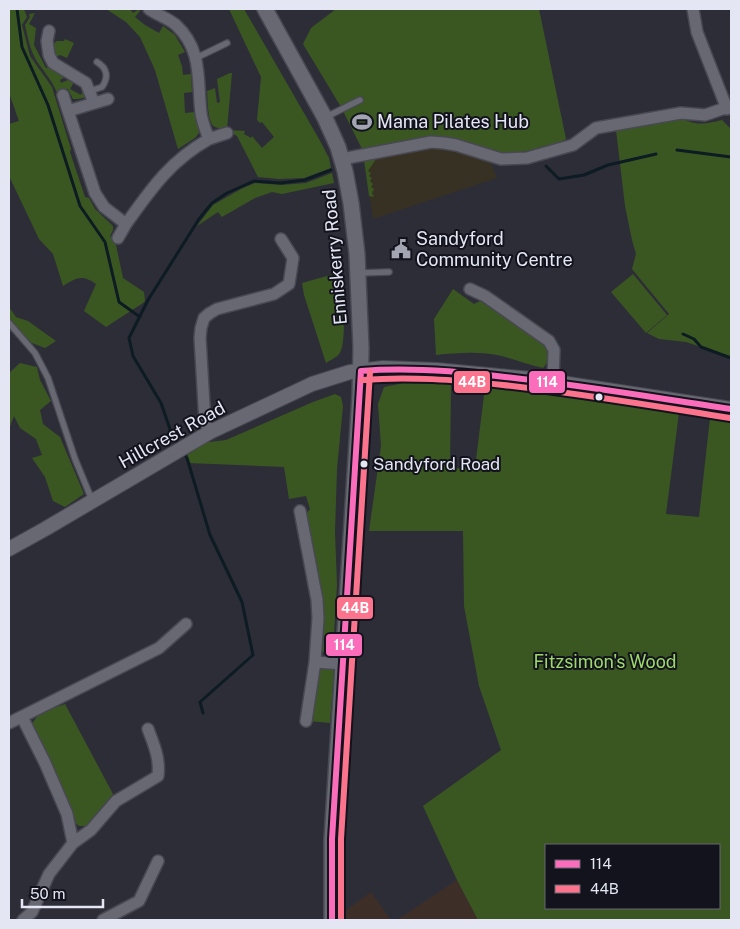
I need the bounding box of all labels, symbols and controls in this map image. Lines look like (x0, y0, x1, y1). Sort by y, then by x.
sports icon: Mama Pilates Hub (351, 111, 373, 133)
place label: Mama Pilates Hub (377, 111, 529, 132)
street label: Enniskerry Road (318, 188, 351, 326)
place label: Sandyford Community Centre (416, 228, 573, 270)
public building icon: Sandyford Community Centre (390, 238, 412, 260)
line badge: 44B (453, 370, 491, 394)
line badge: 114 (528, 370, 566, 394)
text: 44B (458, 374, 486, 390)
text: 114 (536, 374, 558, 390)
unlabelled marker (594, 392, 604, 402)
street label: Hillcrest Road (115, 397, 229, 472)
place label: Sandyford Road (373, 454, 500, 474)
marker: Sandyford Road (359, 459, 369, 469)
line badge: 44B (336, 596, 374, 620)
text: 44B (341, 600, 369, 616)
line badge: 114 (325, 633, 363, 657)
text: 114 (333, 637, 355, 653)
park label: Fitzsimon's Wood (533, 651, 677, 672)
legend (545, 844, 720, 909)
text: 114 (590, 855, 612, 872)
scale bar (22, 876, 104, 908)
text: 44B (590, 880, 619, 897)
text: 50 m (30, 885, 65, 902)

